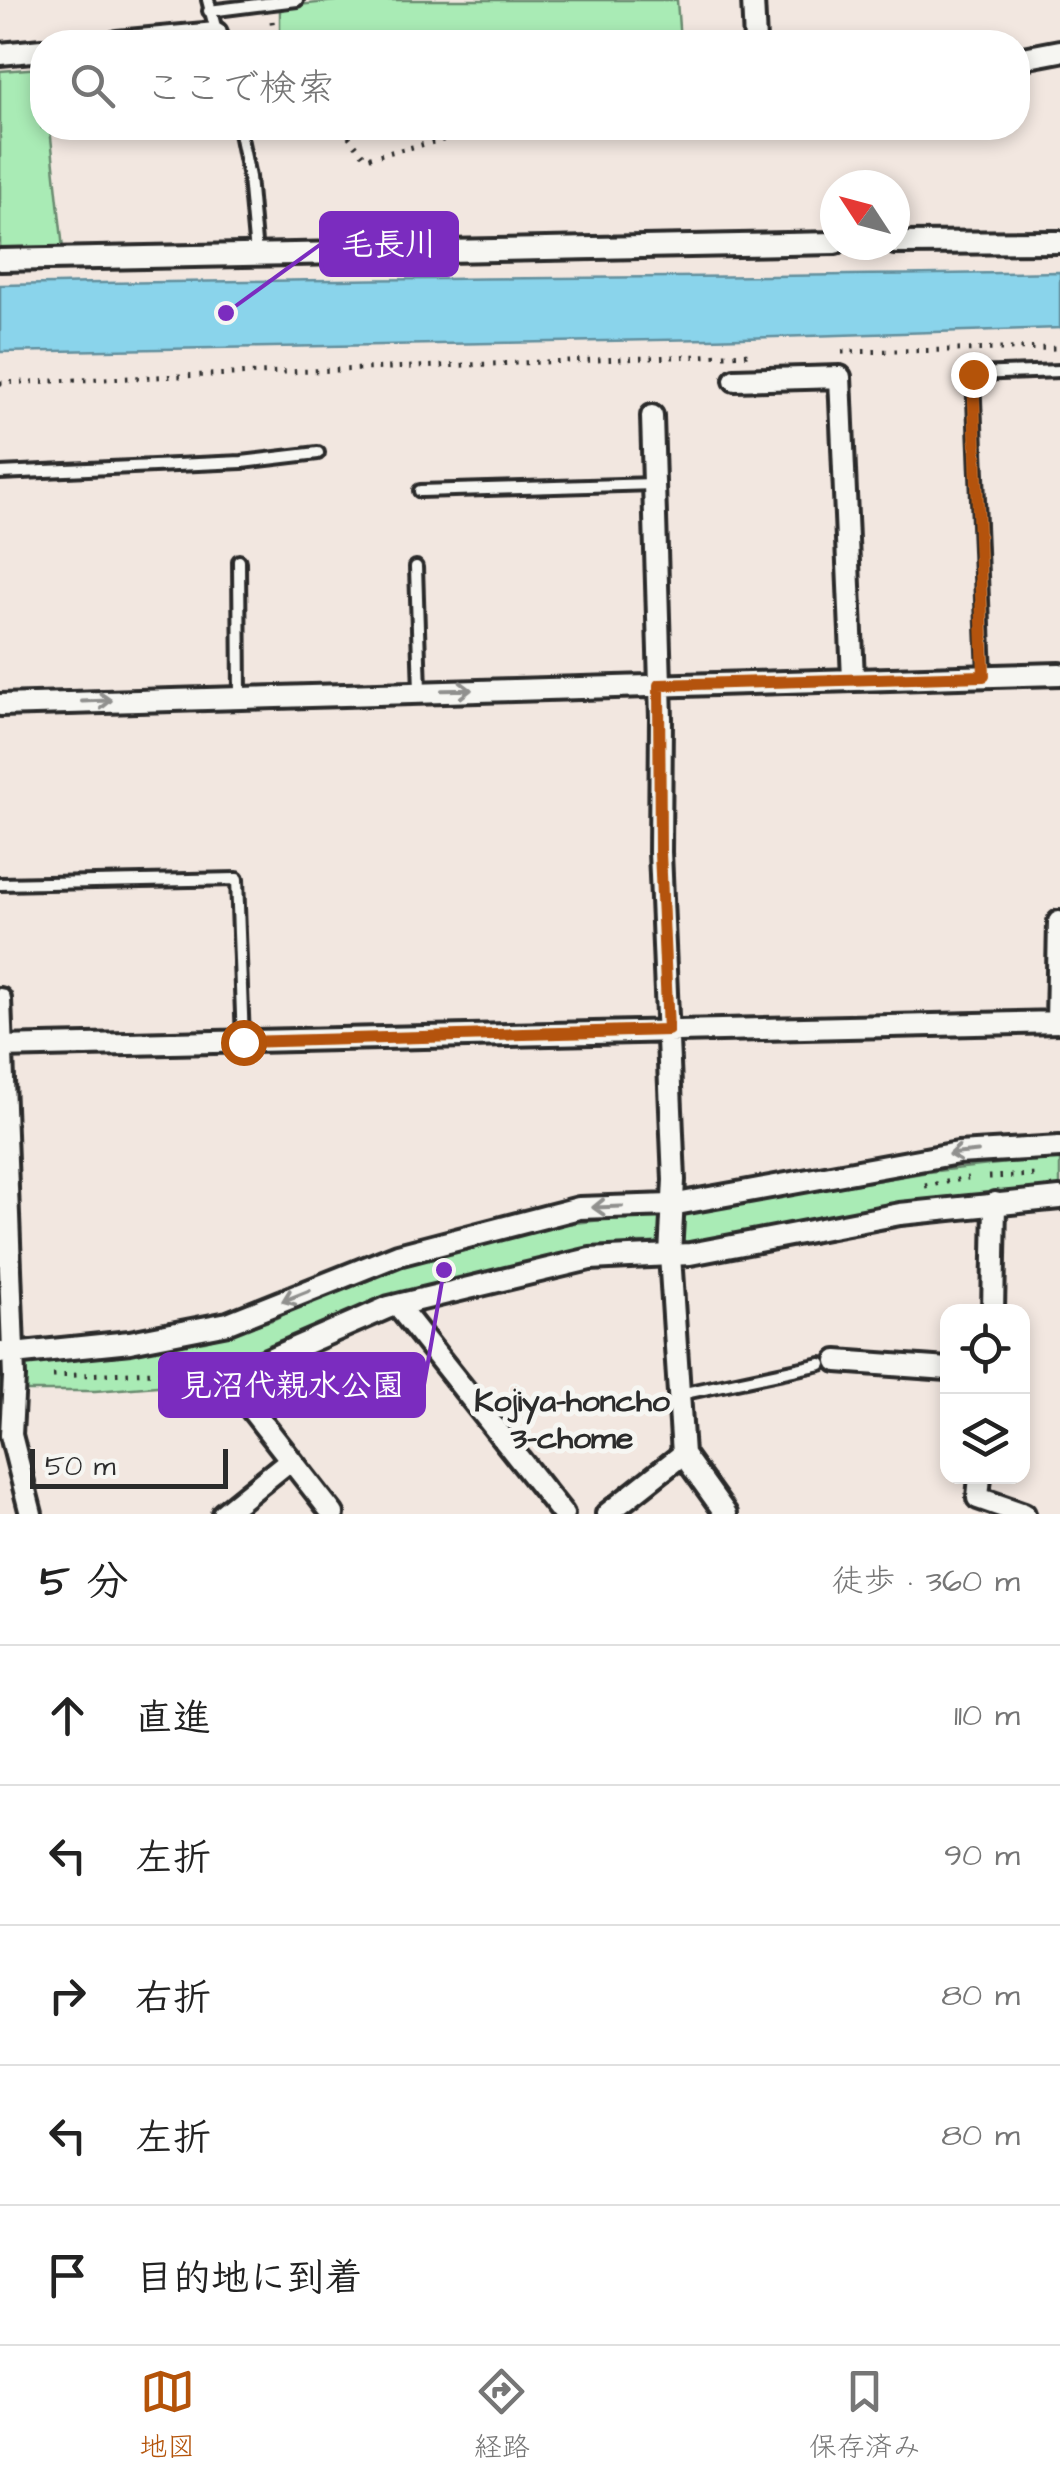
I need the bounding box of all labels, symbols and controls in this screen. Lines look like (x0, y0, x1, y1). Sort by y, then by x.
search box (30, 30, 1030, 140)
icon: search (65, 58, 120, 113)
text: ここで検索 (145, 63, 335, 115)
north arrow (820, 170, 910, 260)
callout: 毛長川 (321, 213, 457, 275)
text: 毛長川 (341, 223, 437, 268)
route end (951, 352, 997, 398)
one-way arrow (441, 680, 473, 699)
one-way arrow (81, 692, 113, 711)
route start (221, 1020, 267, 1066)
one-way arrow (947, 1144, 979, 1163)
one-way arrow (592, 1198, 624, 1217)
one-way arrow (282, 1288, 312, 1306)
map controls (940, 1304, 1030, 1484)
button: locate (940, 1304, 1030, 1394)
callout: 見沼代親水公園 (160, 1354, 424, 1416)
text: 見沼代親水公園 (180, 1364, 404, 1409)
district label: Kojiya-honcho 3-chome (474, 1379, 671, 1461)
button: layers (940, 1394, 1030, 1484)
scale bar (30, 1444, 228, 1488)
text: 50 m (45, 1447, 116, 1486)
text: 5 分 (40, 1554, 129, 1612)
text: 徒歩 · 360 m (832, 1559, 1020, 1604)
icon: ahead (40, 1688, 95, 1743)
text: 直進 (135, 1693, 211, 1745)
text: 110 m (954, 1693, 1020, 1738)
icon: left (40, 1828, 95, 1883)
text: 左折 (135, 1833, 211, 1885)
text: 90 m (944, 1833, 1020, 1878)
icon: right (40, 1968, 95, 2023)
text: 右折 (135, 1973, 211, 2025)
text: 80 m (941, 1973, 1020, 2018)
icon: left (40, 2108, 95, 2163)
text: 左折 (135, 2113, 211, 2165)
text: 80 m (941, 2113, 1020, 2158)
icon: arrive (40, 2248, 95, 2303)
text: 目的地に到着 (135, 2253, 363, 2305)
tab: 地図 (139, 2364, 195, 2467)
tab: 経路 (474, 2364, 530, 2467)
tab: 保存済み (809, 2364, 921, 2467)

